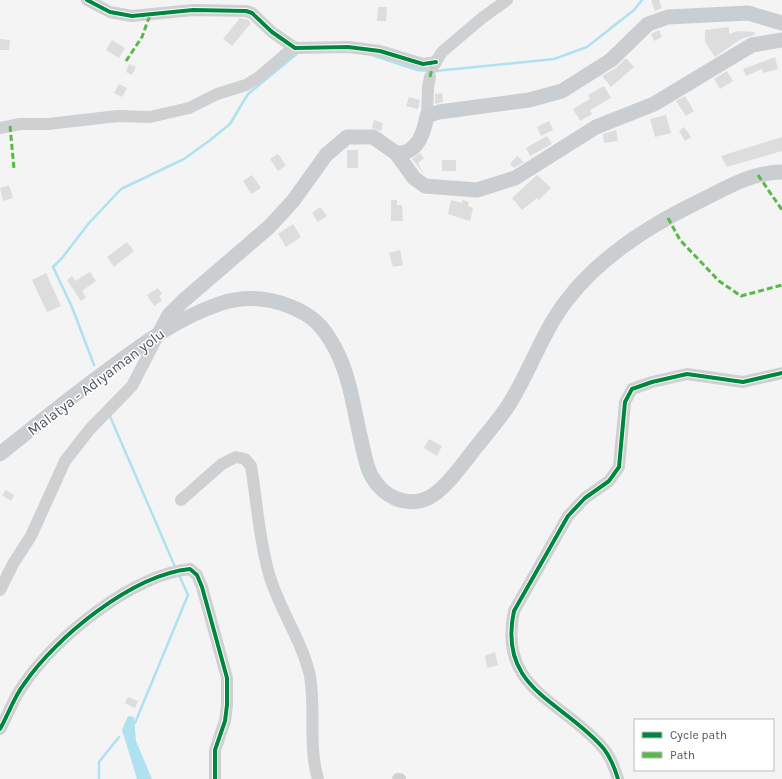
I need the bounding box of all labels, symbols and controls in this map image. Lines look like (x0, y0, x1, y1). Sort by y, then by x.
street label: Malatya - Adıyaman yolu (24, 324, 168, 440)
legend (634, 719, 774, 771)
text: Cycle path (670, 728, 727, 742)
text: Path (670, 748, 695, 762)

